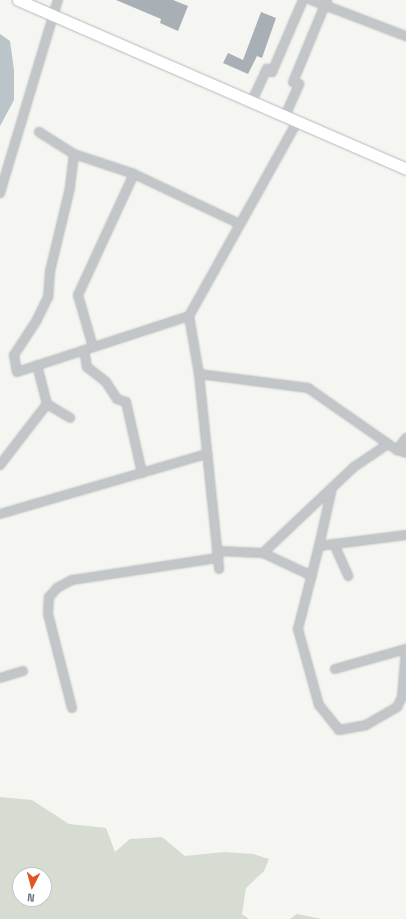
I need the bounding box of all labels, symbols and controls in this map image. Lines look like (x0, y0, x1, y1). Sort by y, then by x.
north arrow (12, 867, 52, 907)
text: N (26, 891, 35, 905)

